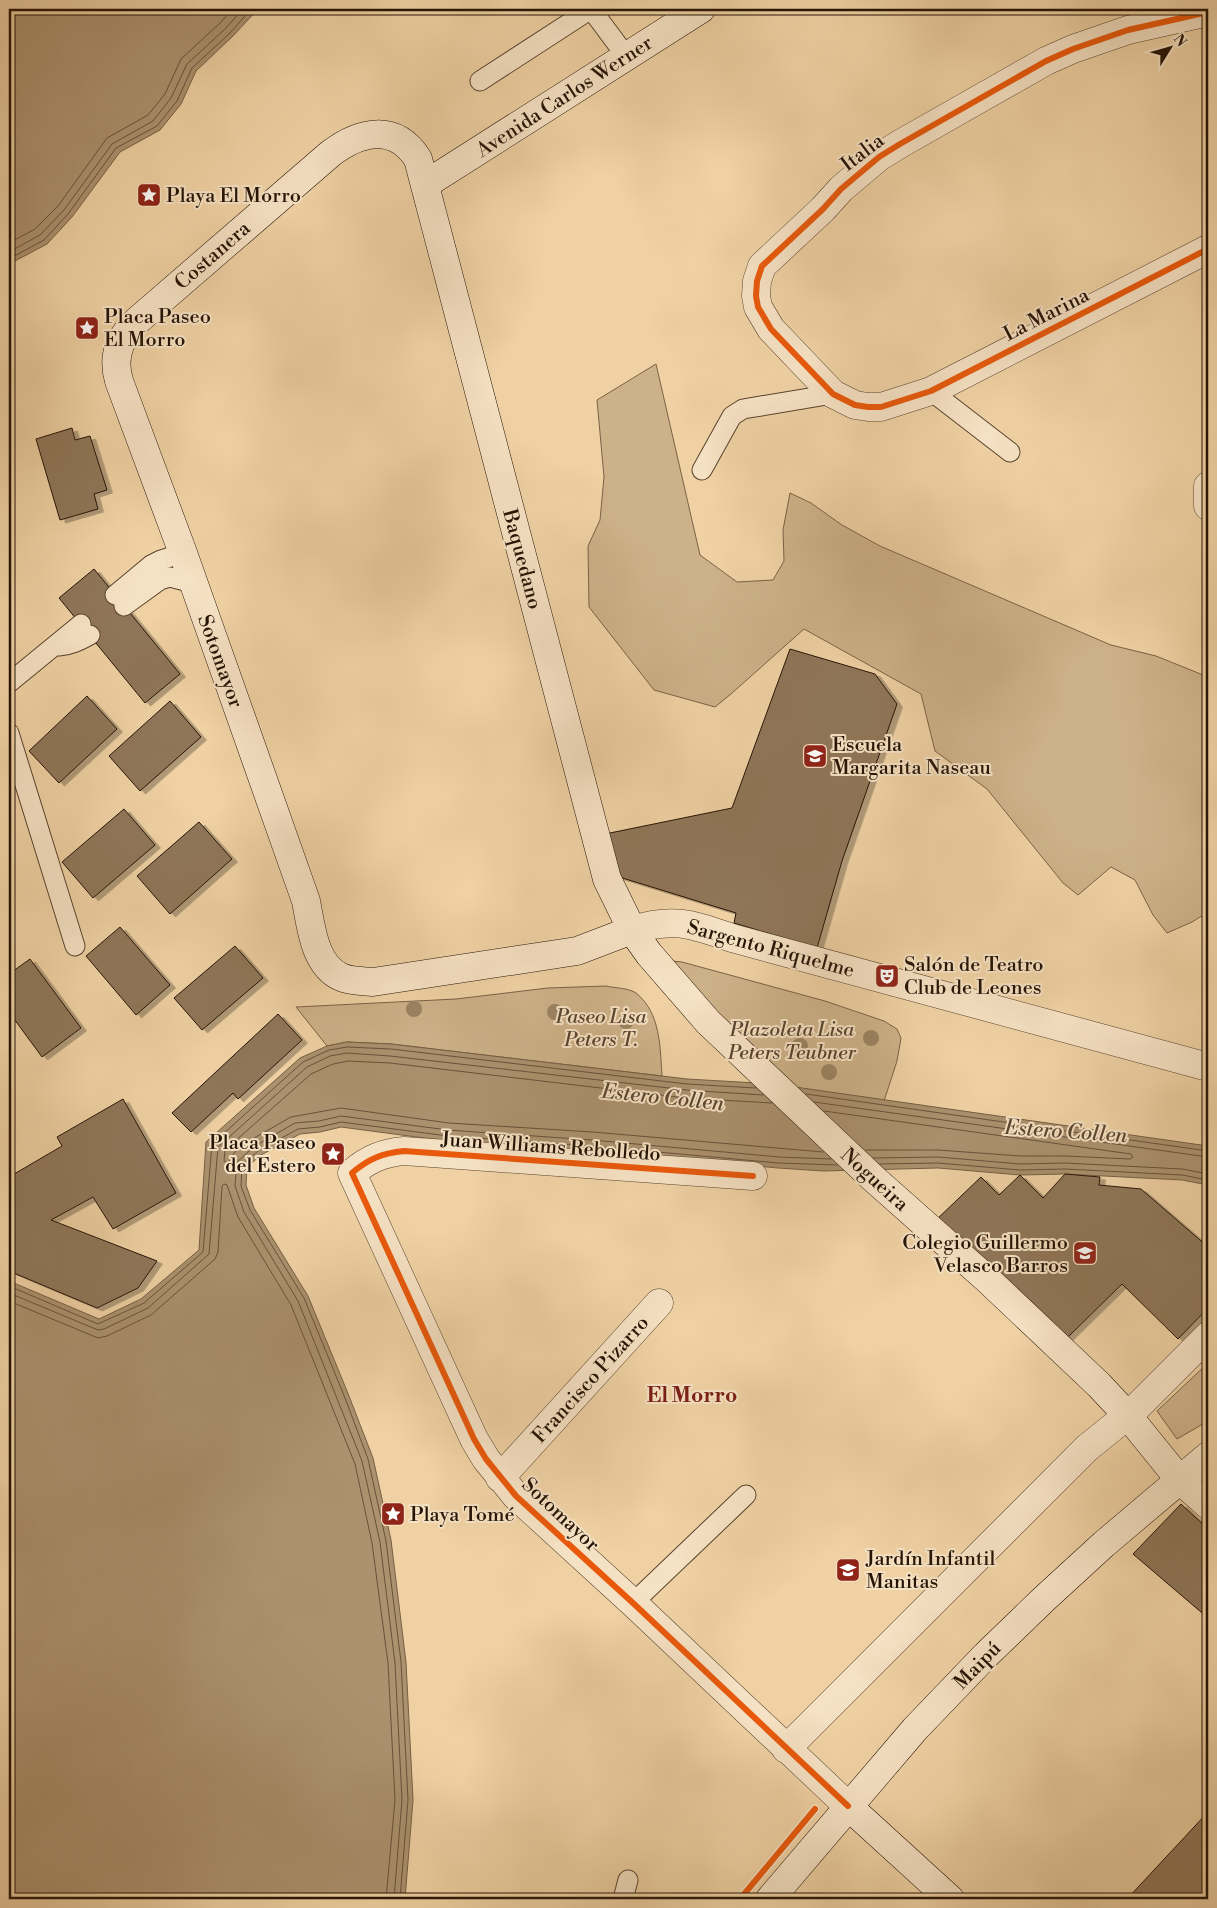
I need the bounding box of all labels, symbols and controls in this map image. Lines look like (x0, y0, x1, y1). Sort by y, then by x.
north arrow (1144, 22, 1194, 72)
street label: Avenida Carlos Werner (471, 31, 658, 164)
text: N (1169, 31, 1190, 51)
street label: Italia (836, 128, 890, 178)
place icon: Playa El Morro (136, 182, 162, 208)
place label: Playa El Morro (166, 184, 301, 209)
street label: Costanera (170, 216, 257, 296)
street label: La Marina (1000, 283, 1095, 348)
place label: Placa Paseo El Morro (104, 305, 211, 353)
place icon: Placa Paseo El Morro (74, 315, 100, 341)
street label: Baquedano (496, 506, 547, 612)
street label: Sotomayor (191, 612, 248, 712)
place label: Escuela Margarita Naseau (832, 733, 991, 781)
school or university icon: Escuela Margarita Naseau (802, 743, 828, 769)
street label: Sargento Riquelme (684, 915, 857, 984)
place label: Salón de Teatro Club de Leones (904, 953, 1044, 1001)
theatre icon: Salón de Teatro Club de Leones (874, 963, 900, 989)
park label: Paseo Lisa Peters T. (555, 1005, 647, 1053)
park label: Plazoleta Lisa Peters Teubner (727, 1018, 857, 1066)
water label: Estero Collen (600, 1079, 726, 1117)
water label: Estero Collen (1003, 1115, 1128, 1149)
street label: Juan Williams Rebolledo (439, 1127, 662, 1168)
place label: Placa Paseo del Estero (209, 1131, 316, 1179)
place icon: Placa Paseo del Estero (320, 1141, 346, 1167)
street label: Nogueira (835, 1143, 914, 1218)
place label: Colegio Guillermo Velasco Barros (902, 1231, 1068, 1279)
school or university icon: Colegio Guillermo Velasco Barros (1072, 1240, 1098, 1266)
street label: Francisco Pizarro (527, 1311, 655, 1449)
district label: El Morro (647, 1383, 737, 1409)
street label: Sotomayor (516, 1473, 604, 1558)
place icon: Playa Tomé (380, 1501, 406, 1527)
place label: Playa Tomé (410, 1503, 515, 1528)
place label: Jardín Infantil Manitas (865, 1547, 996, 1595)
school or university icon: Jardín Infantil Manitas (835, 1557, 861, 1583)
street label: Maipú (949, 1636, 1007, 1695)

